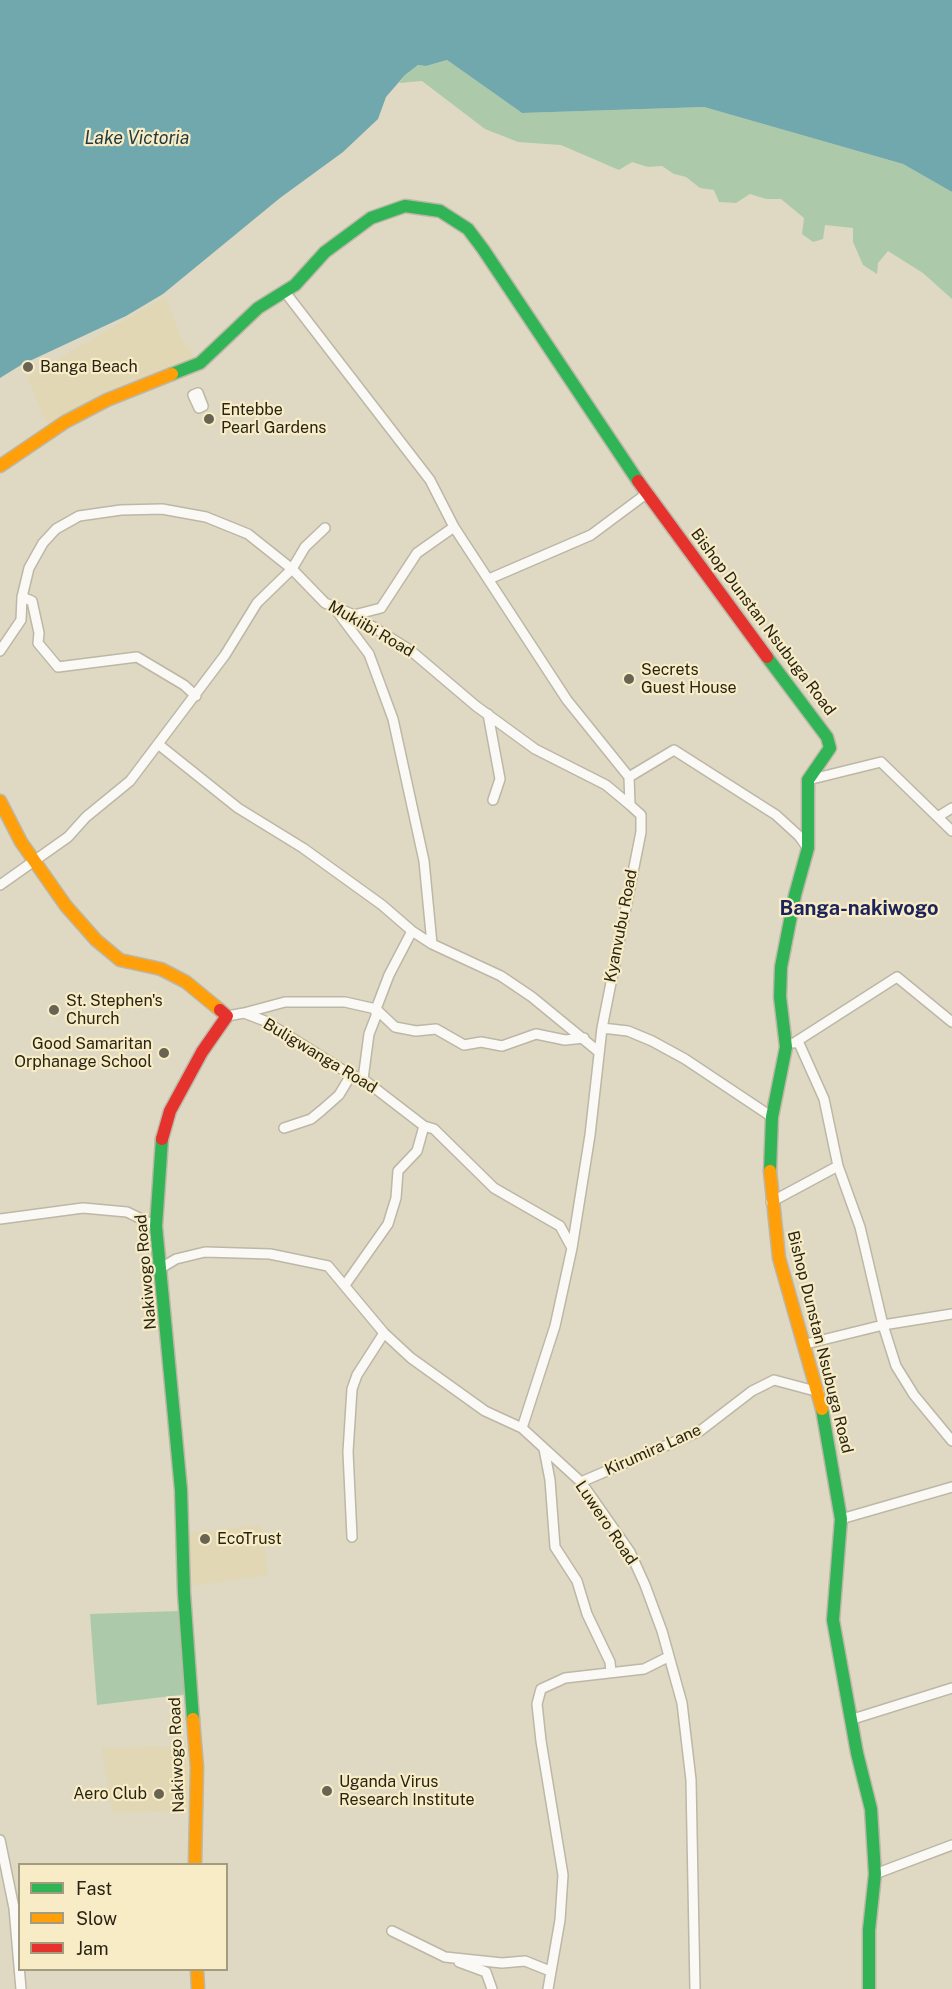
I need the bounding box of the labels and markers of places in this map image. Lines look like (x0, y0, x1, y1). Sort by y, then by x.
place label: Banga Beach (40, 357, 138, 377)
marker: Banga Beach (21, 360, 35, 374)
place label: Entebbe Pearl Gardens (221, 400, 326, 438)
marker: Entebbe Pearl Gardens (202, 412, 216, 426)
place label: Secrets Guest House (641, 660, 737, 698)
marker: Secrets Guest House (622, 672, 636, 686)
place label: St. Stephen's Church (66, 991, 163, 1029)
marker: St. Stephen's Church (47, 1003, 61, 1017)
place label: Good Samaritan Orphanage School (14, 1034, 152, 1072)
marker: Good Samaritan Orphanage School (157, 1046, 171, 1060)
place label: EcoTrust (217, 1529, 282, 1549)
marker: EcoTrust (198, 1532, 212, 1546)
place label: Uganda Virus Research Institute (339, 1772, 475, 1810)
place label: Aero Club (73, 1784, 147, 1804)
marker: Uganda Virus Research Institute (320, 1784, 334, 1798)
marker: Aero Club (152, 1787, 166, 1801)

